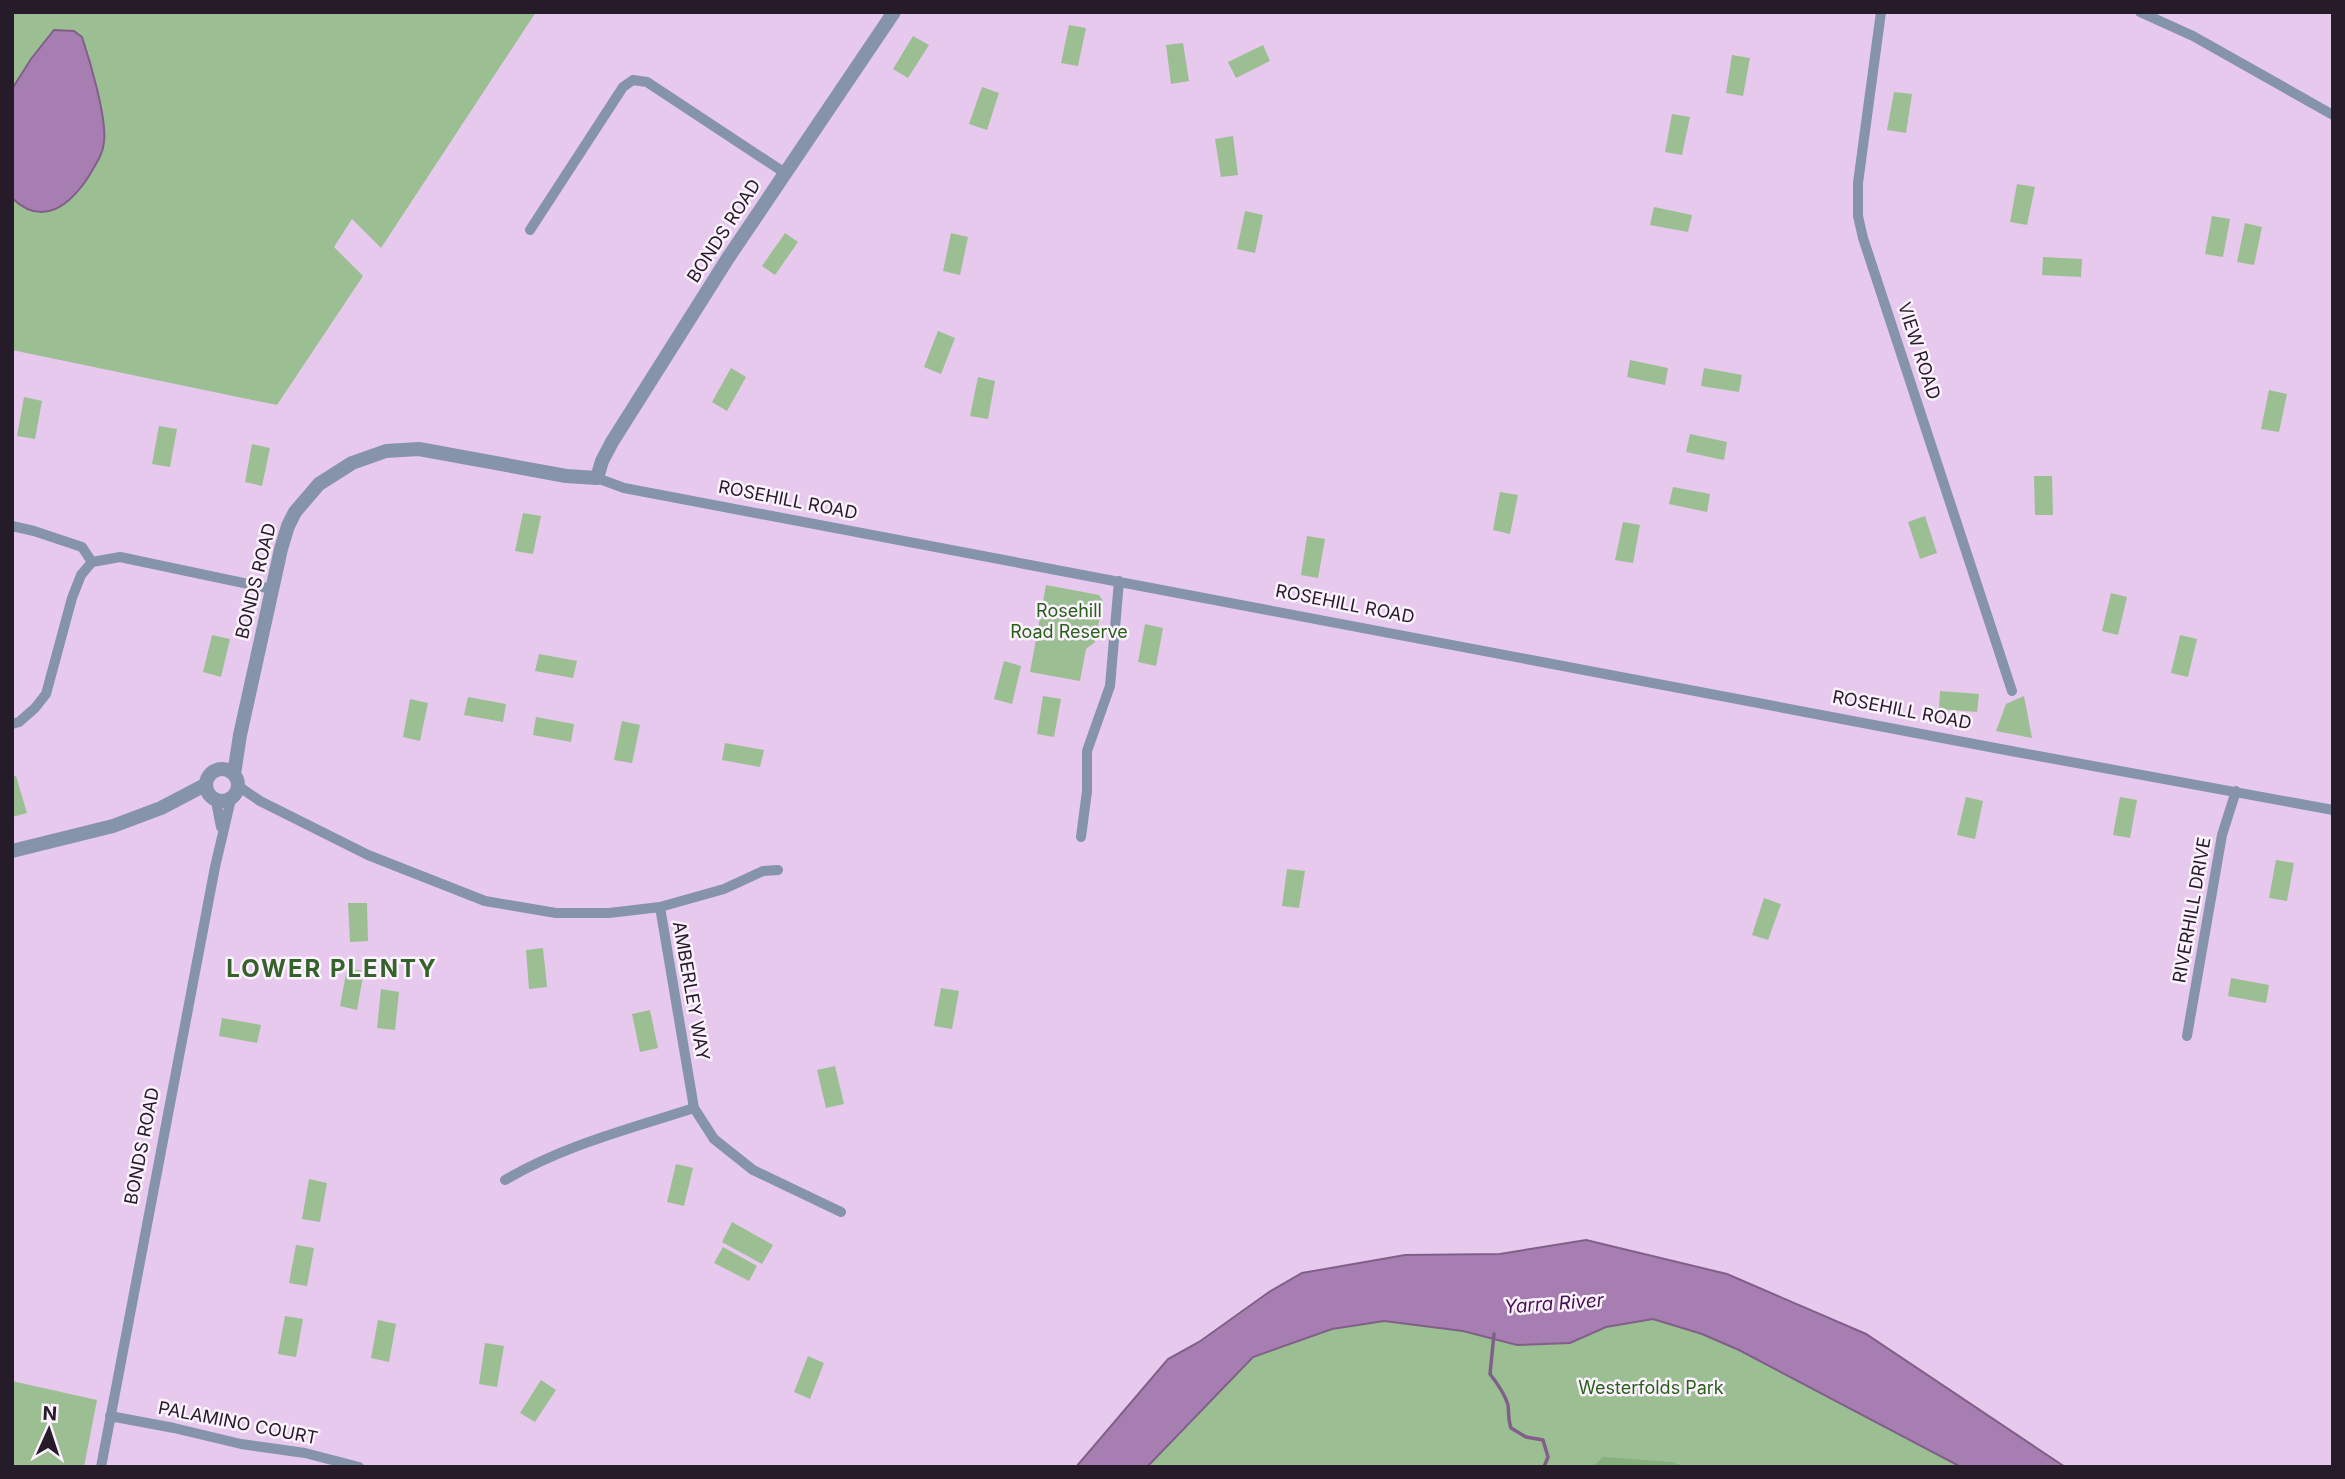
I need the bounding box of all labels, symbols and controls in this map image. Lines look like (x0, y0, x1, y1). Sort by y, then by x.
street label: BONDS ROAD (682, 175, 765, 286)
street label: VIEW ROAD (1894, 300, 1945, 402)
street label: ROSEHILL ROAD (717, 476, 860, 523)
street label: BONDS ROAD (231, 521, 280, 641)
street label: ROSEHILL ROAD (1274, 580, 1417, 627)
park label: Rosehill Road Reserve (1010, 600, 1128, 642)
street label: ROSEHILL ROAD (1831, 686, 1974, 733)
street label: RIVERHILL DRIVE (2168, 835, 2215, 984)
street label: AMBERLEY WAY (669, 920, 714, 1062)
district label: LOWER PLENTY (226, 954, 438, 983)
street label: BONDS ROAD (120, 1086, 163, 1206)
water label: Yarra River (1504, 1288, 1605, 1318)
park label: Westerfolds Park (1578, 1377, 1724, 1398)
north arrow (14, 1395, 84, 1465)
street label: PALAMINO COURT (156, 1397, 320, 1448)
text: N (42, 1402, 58, 1425)

